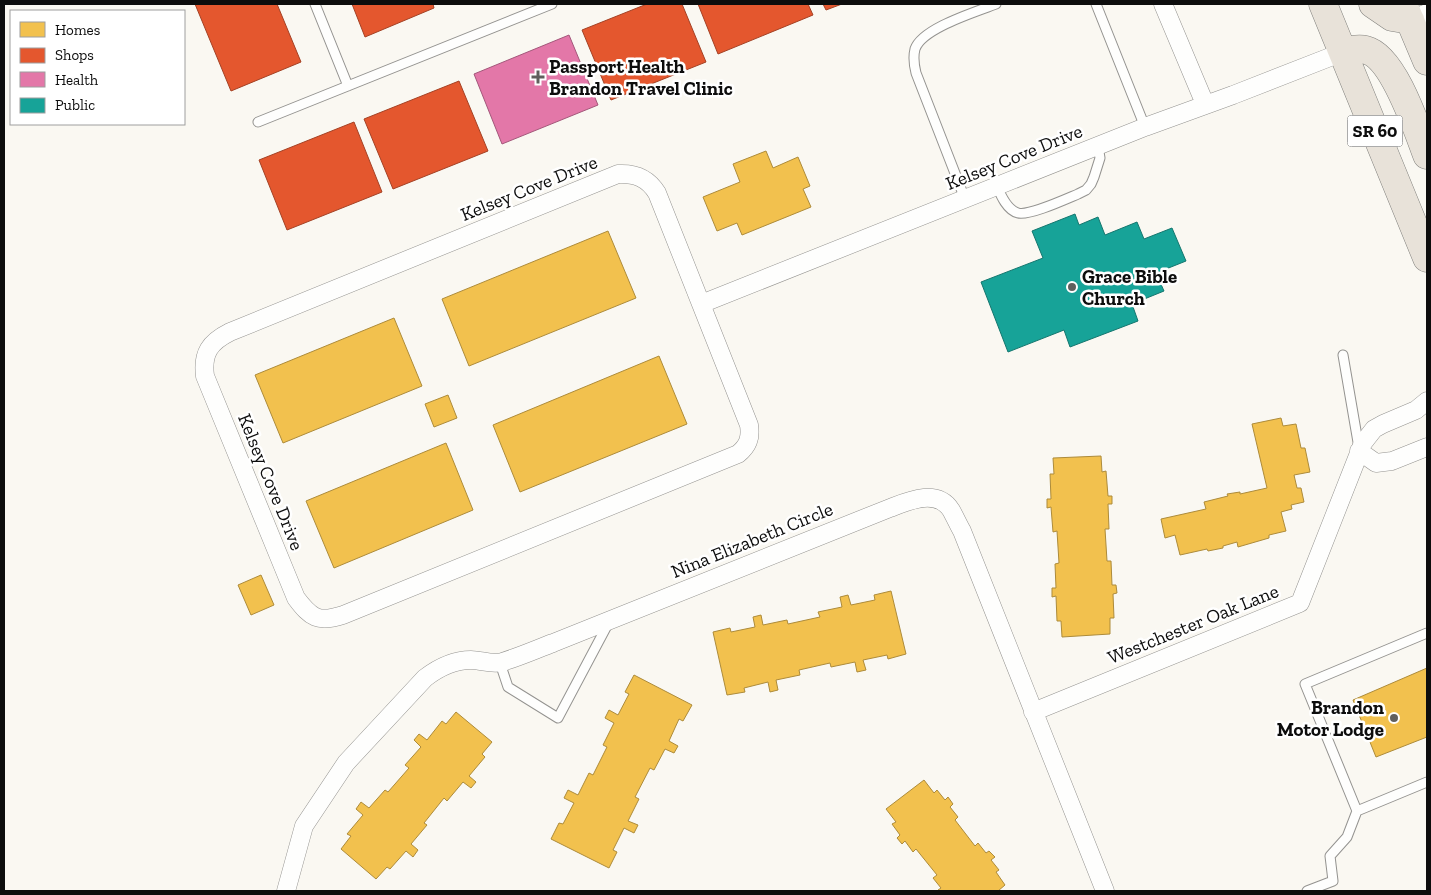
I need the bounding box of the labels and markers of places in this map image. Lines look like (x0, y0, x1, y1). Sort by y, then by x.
place label: Passport Health Brandon Travel Clinic (549, 55, 733, 100)
marker: Passport Health Brandon Travel Clinic (531, 70, 545, 84)
place label: Grace Bible Church (1082, 265, 1177, 310)
marker: Grace Bible Church (1066, 281, 1078, 293)
place label: Brandon Motor Lodge (1277, 696, 1385, 741)
marker: Brandon Motor Lodge (1388, 712, 1400, 724)

